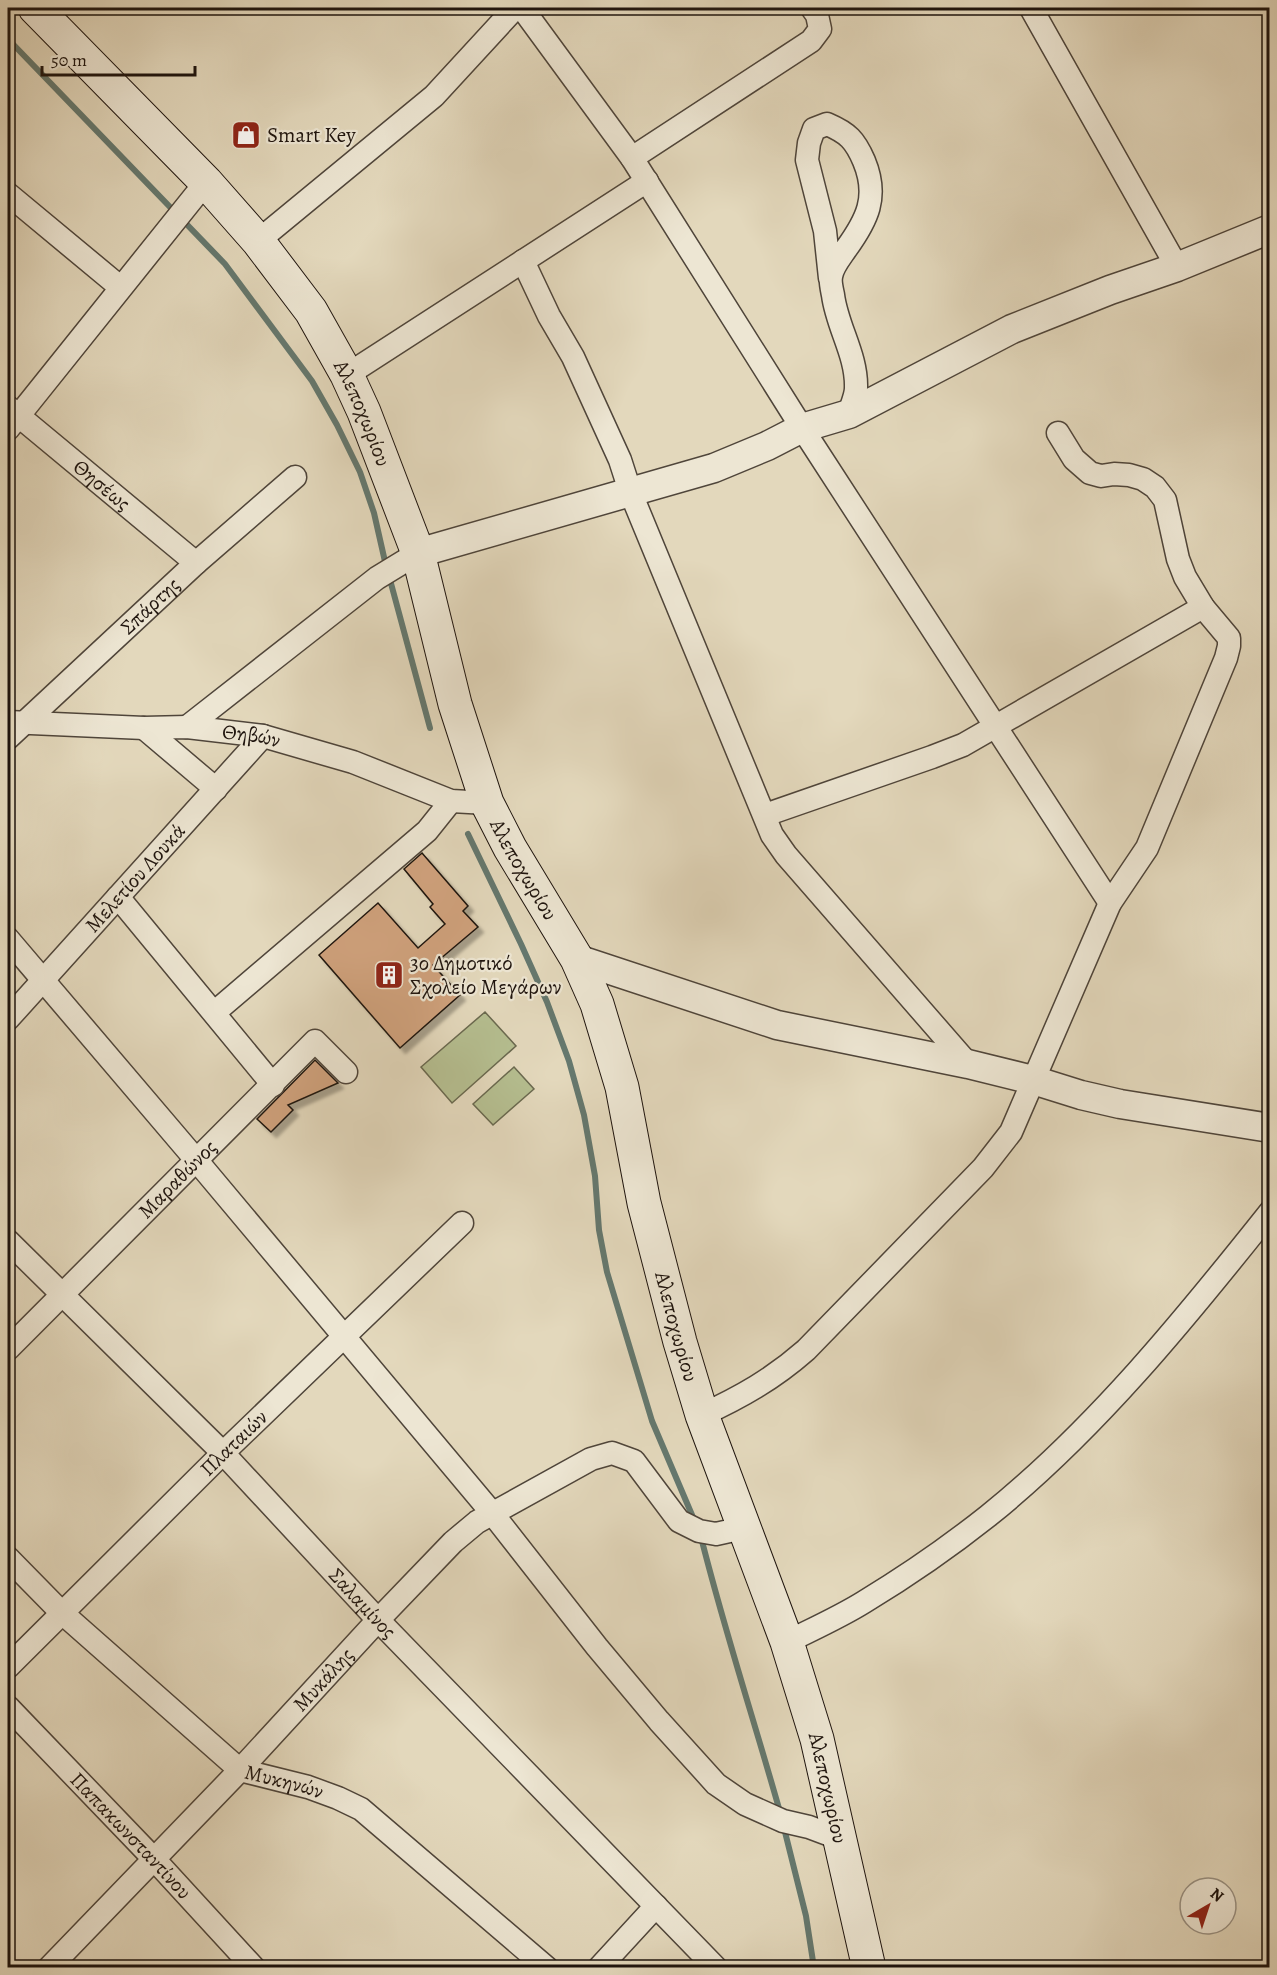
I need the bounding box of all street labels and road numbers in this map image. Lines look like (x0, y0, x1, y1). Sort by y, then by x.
street label: Αλεποχωρίου (327, 354, 397, 470)
street label: Θησέως (67, 453, 137, 517)
street label: Σπάρτης (114, 571, 186, 641)
street label: Θηβών (221, 717, 284, 754)
street label: Αλεποχωρίου (483, 813, 564, 925)
street label: Μελετίου Λουκά (79, 817, 192, 938)
street label: Μαραθώνος (132, 1133, 223, 1225)
street label: Αλεποχωρίου (648, 1267, 705, 1385)
street label: Πλαταιών (194, 1403, 274, 1482)
street label: Σαλαμίνος (323, 1562, 403, 1645)
street label: Μυκάλης (287, 1642, 360, 1718)
street label: Αλεποχωρίου (801, 1728, 854, 1846)
street label: Μυκηνών (242, 1758, 328, 1806)
street label: Παπακωνσταντίνου (64, 1766, 198, 1905)

